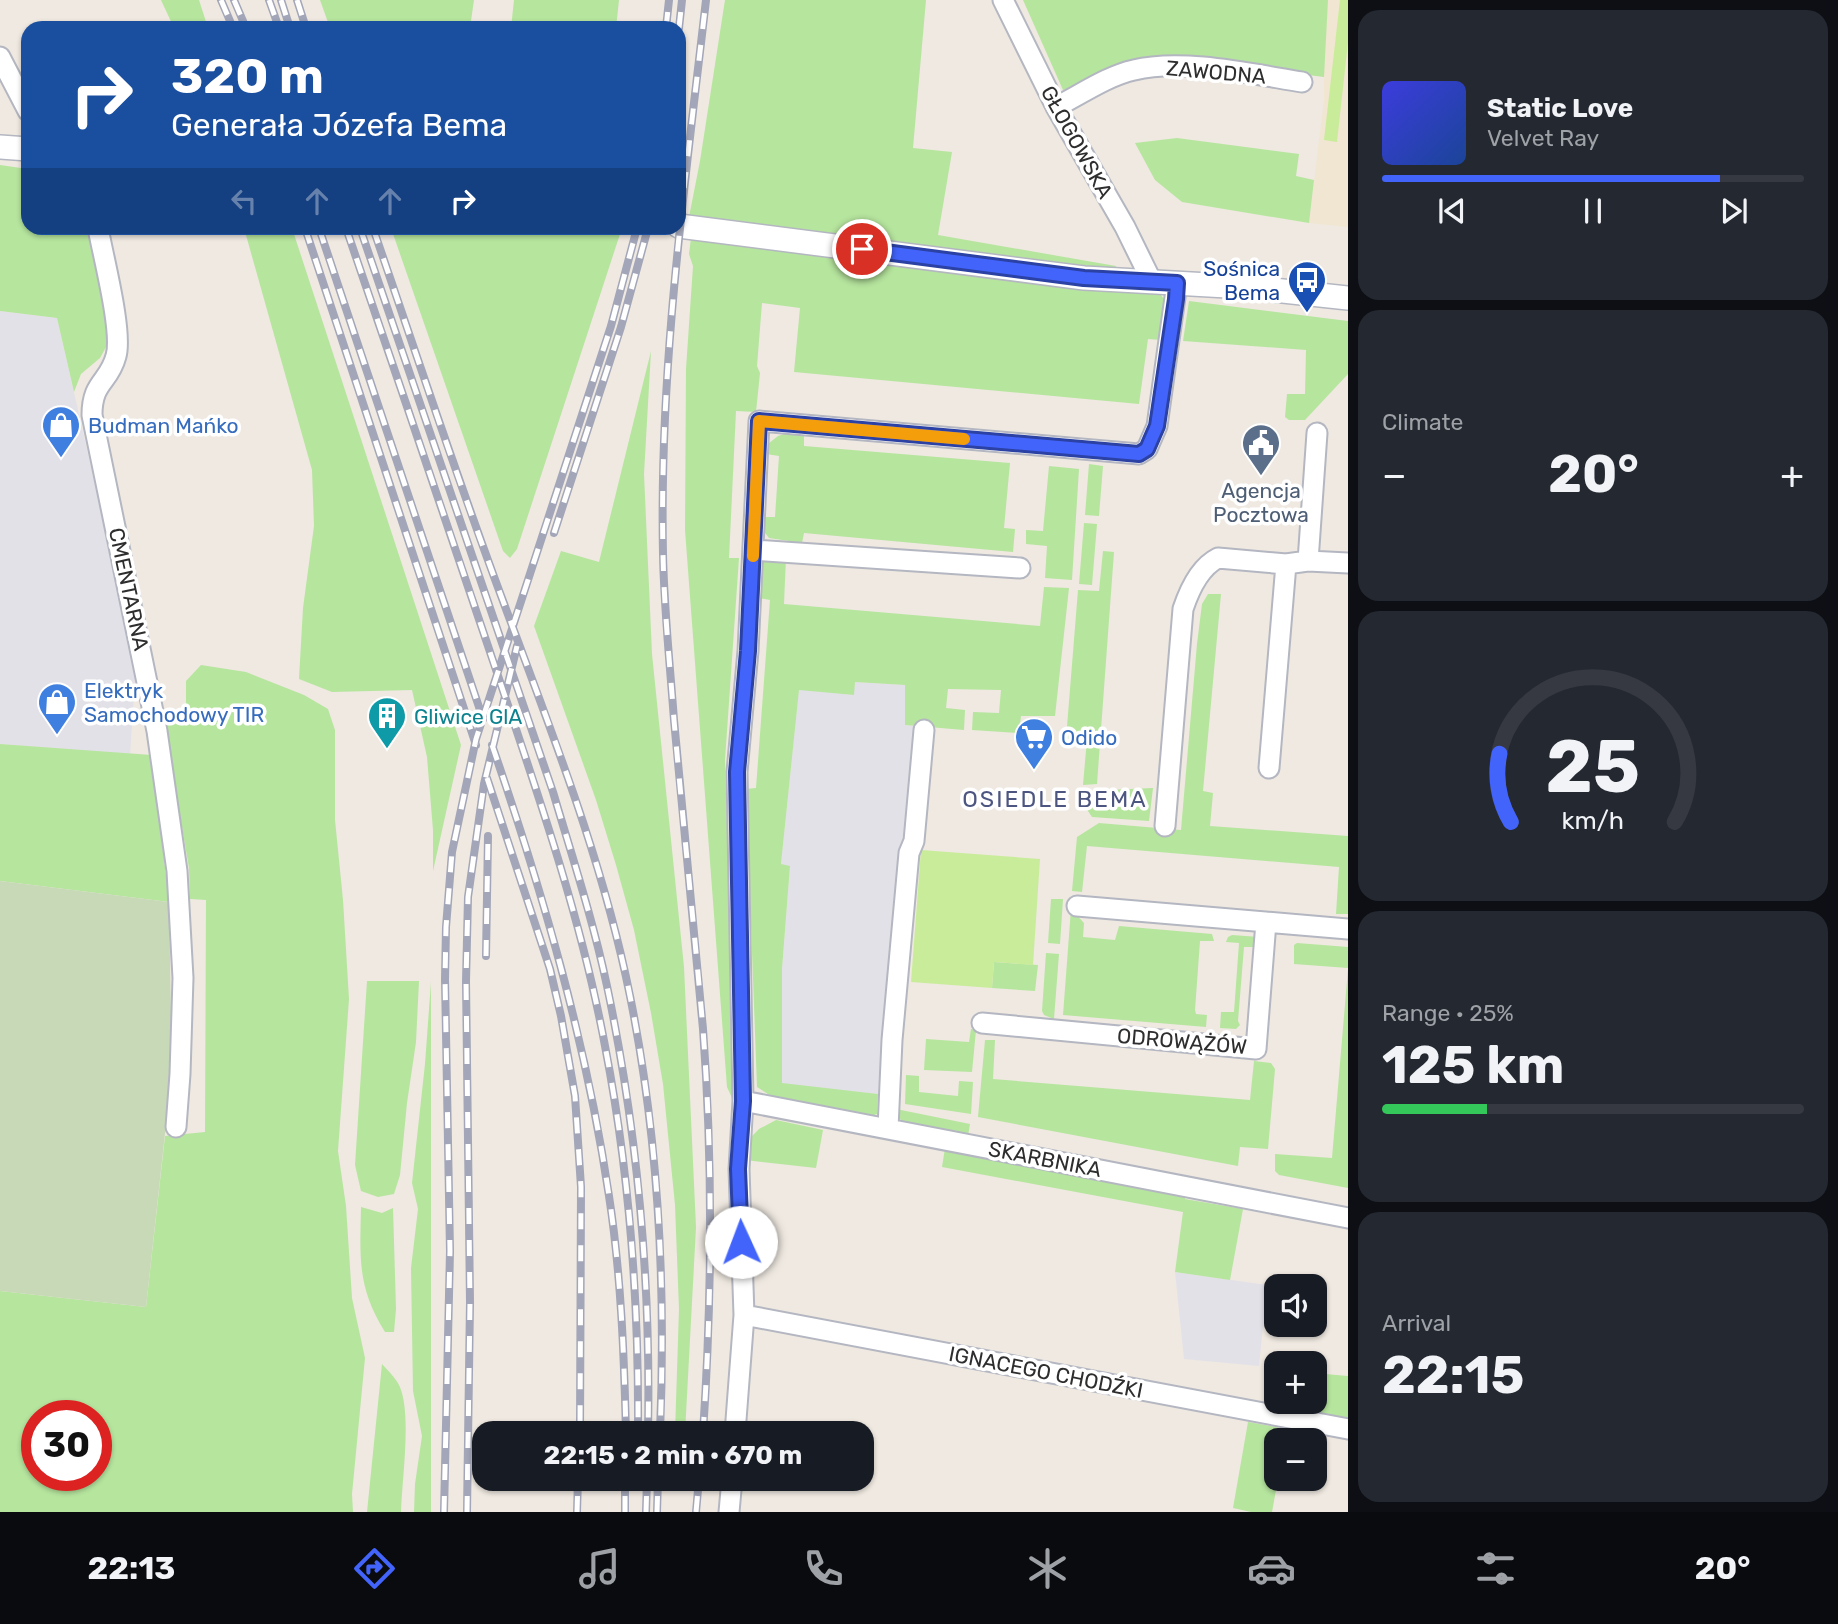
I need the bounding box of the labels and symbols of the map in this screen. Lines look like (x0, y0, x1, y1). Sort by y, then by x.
street label: ZAWODNA (1165, 55, 1267, 89)
street label: GŁOGOWSKA (1036, 81, 1118, 203)
pin (832, 219, 892, 279)
place label: Sośnica Bema (1203, 256, 1280, 305)
bus stop icon: Sośnica Bema (1286, 259, 1328, 314)
shop icon: Budman Mańko (40, 404, 82, 459)
place label: Budman Mańko (88, 413, 239, 438)
public building icon: Agencja Pocztowa (1240, 422, 1282, 477)
place label: Agencja Pocztowa (1213, 478, 1309, 527)
street label: CMENTARNA (104, 525, 154, 653)
place label: Elektryk Samochodowy TIR (84, 678, 264, 727)
shop icon: Elektryk Samochodowy TIR (36, 681, 78, 736)
building icon: Gliwice GlA (366, 695, 408, 750)
place label: Gliwice GlA (414, 704, 522, 729)
supermarket icon: Odido (1013, 716, 1055, 771)
place label: Odido (1061, 725, 1117, 750)
district label: OSIEDLE BEMA (962, 785, 1148, 813)
street label: ODROWĄŻÓW (1116, 1023, 1248, 1059)
street label: SKARBNIKA (986, 1136, 1104, 1182)
position arrow (704, 1205, 778, 1279)
street label: IGNACEGO CHODŹKI (947, 1341, 1145, 1403)
speed limit sign: 30 (21, 1400, 112, 1491)

